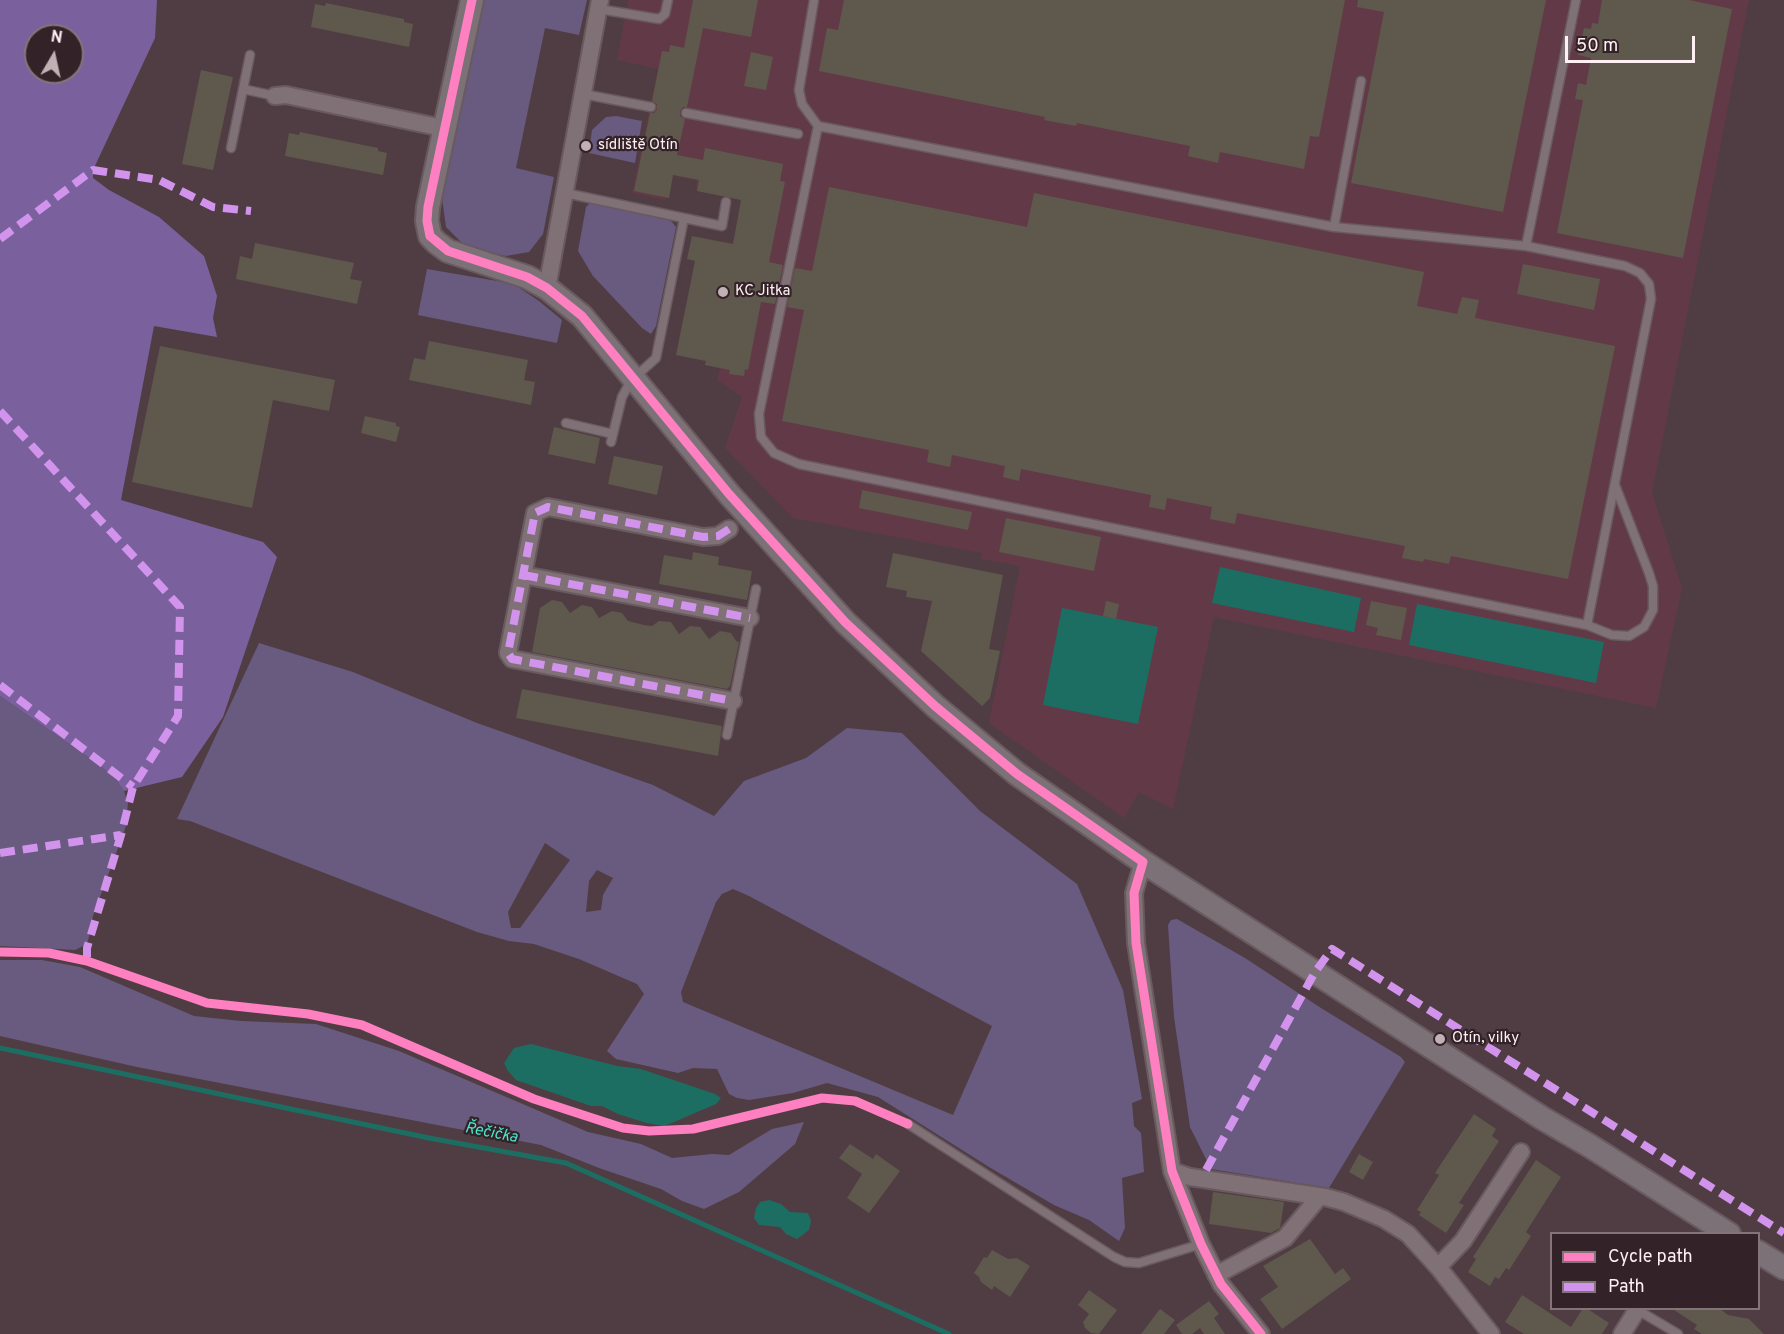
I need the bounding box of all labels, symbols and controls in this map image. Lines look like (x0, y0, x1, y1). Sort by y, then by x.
north arrow (24, 24, 84, 84)
scale bar (1568, 24, 1698, 62)
text: N (49, 27, 64, 49)
text: 50 m (1576, 35, 1618, 58)
place label: sídliště Otín (598, 137, 678, 155)
marker: sídliště Otín (579, 139, 593, 153)
place label: KC Jitka (735, 283, 790, 301)
marker: KC Jitka (716, 285, 730, 299)
place label: Otín, vilky (1452, 1030, 1519, 1048)
marker: Otín, vilky (1433, 1032, 1447, 1046)
water label: Řečička (463, 1119, 519, 1149)
legend (1550, 1232, 1760, 1310)
text: Cycle path (1608, 1246, 1693, 1269)
text: Path (1608, 1276, 1645, 1299)

